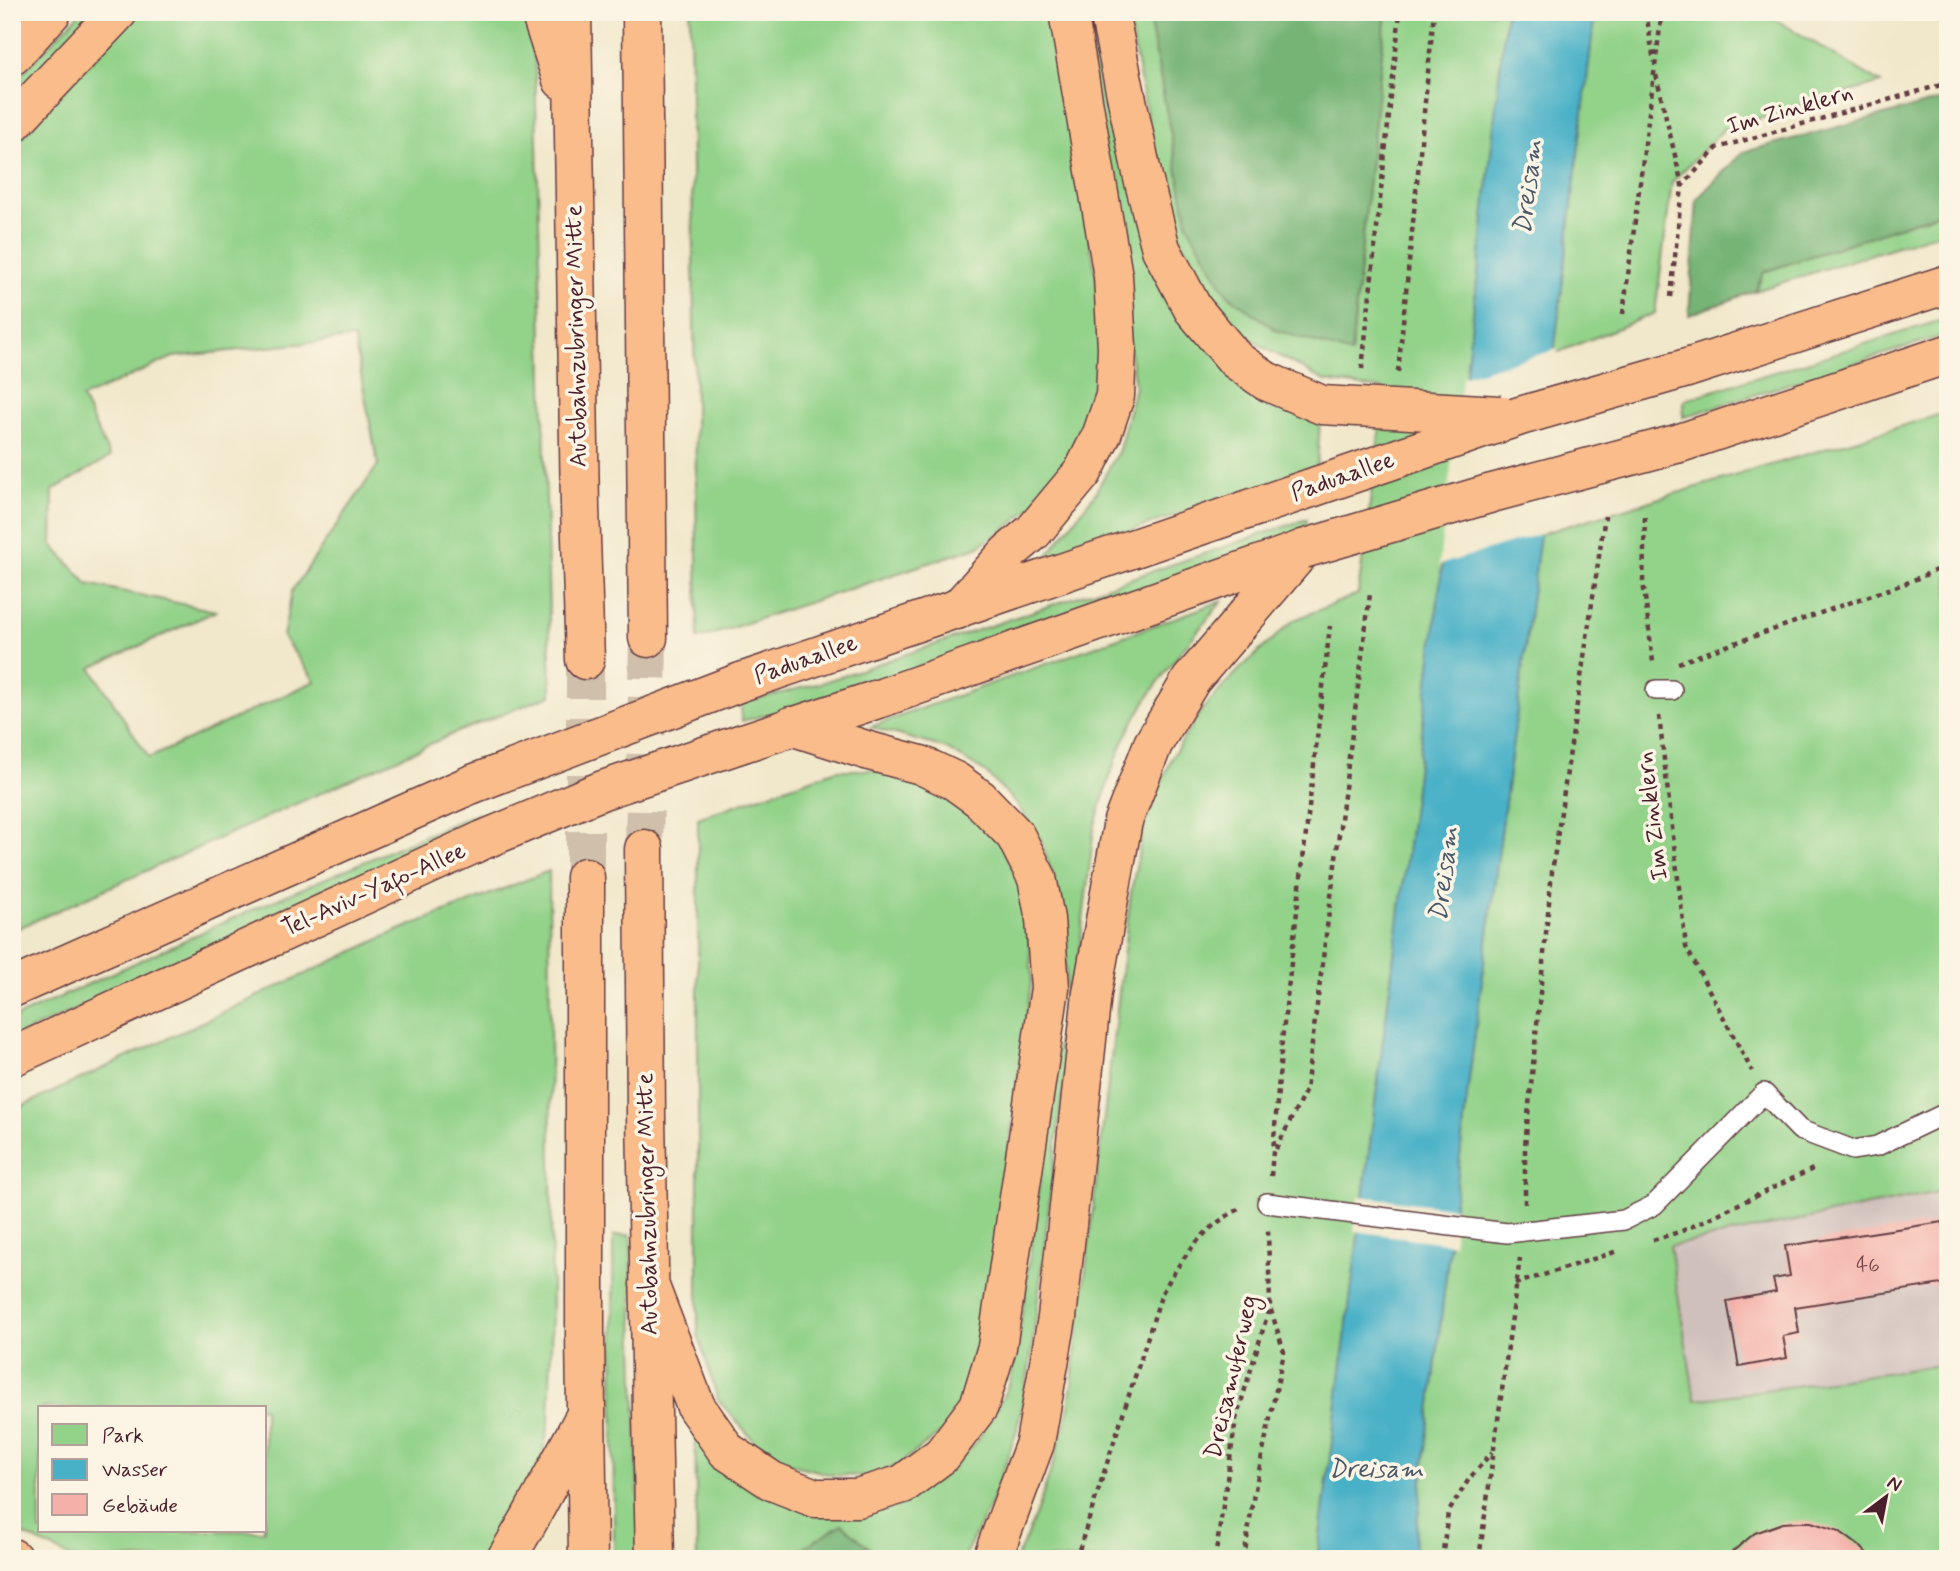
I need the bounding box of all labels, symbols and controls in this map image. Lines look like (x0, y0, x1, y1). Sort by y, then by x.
street label: Im Zinklern (1723, 77, 1857, 143)
water label: Dreisam (1506, 137, 1552, 237)
street label: Autobahnzubringer Mitte (559, 204, 597, 468)
street label: Paduaallee (1287, 445, 1399, 509)
street label: Paduaallee (750, 628, 862, 692)
street label: Im Zinklern (1630, 750, 1676, 882)
water label: Dreisam (1422, 824, 1468, 924)
street label: Tel-Aviv-Yafo-Allee (277, 835, 472, 946)
street label: Autobahnzubringer Mitte (630, 1072, 668, 1336)
house number: 46 (1856, 1251, 1880, 1279)
street label: Dreisamuferweg (1198, 1292, 1268, 1462)
legend (38, 1406, 266, 1532)
text: Park (102, 1422, 144, 1450)
water label: Dreisam (1328, 1453, 1424, 1487)
text: Wasser (102, 1456, 168, 1484)
north arrow (1852, 1462, 1922, 1532)
text: N (1882, 1470, 1906, 1498)
text: Gebäude (102, 1492, 178, 1520)

